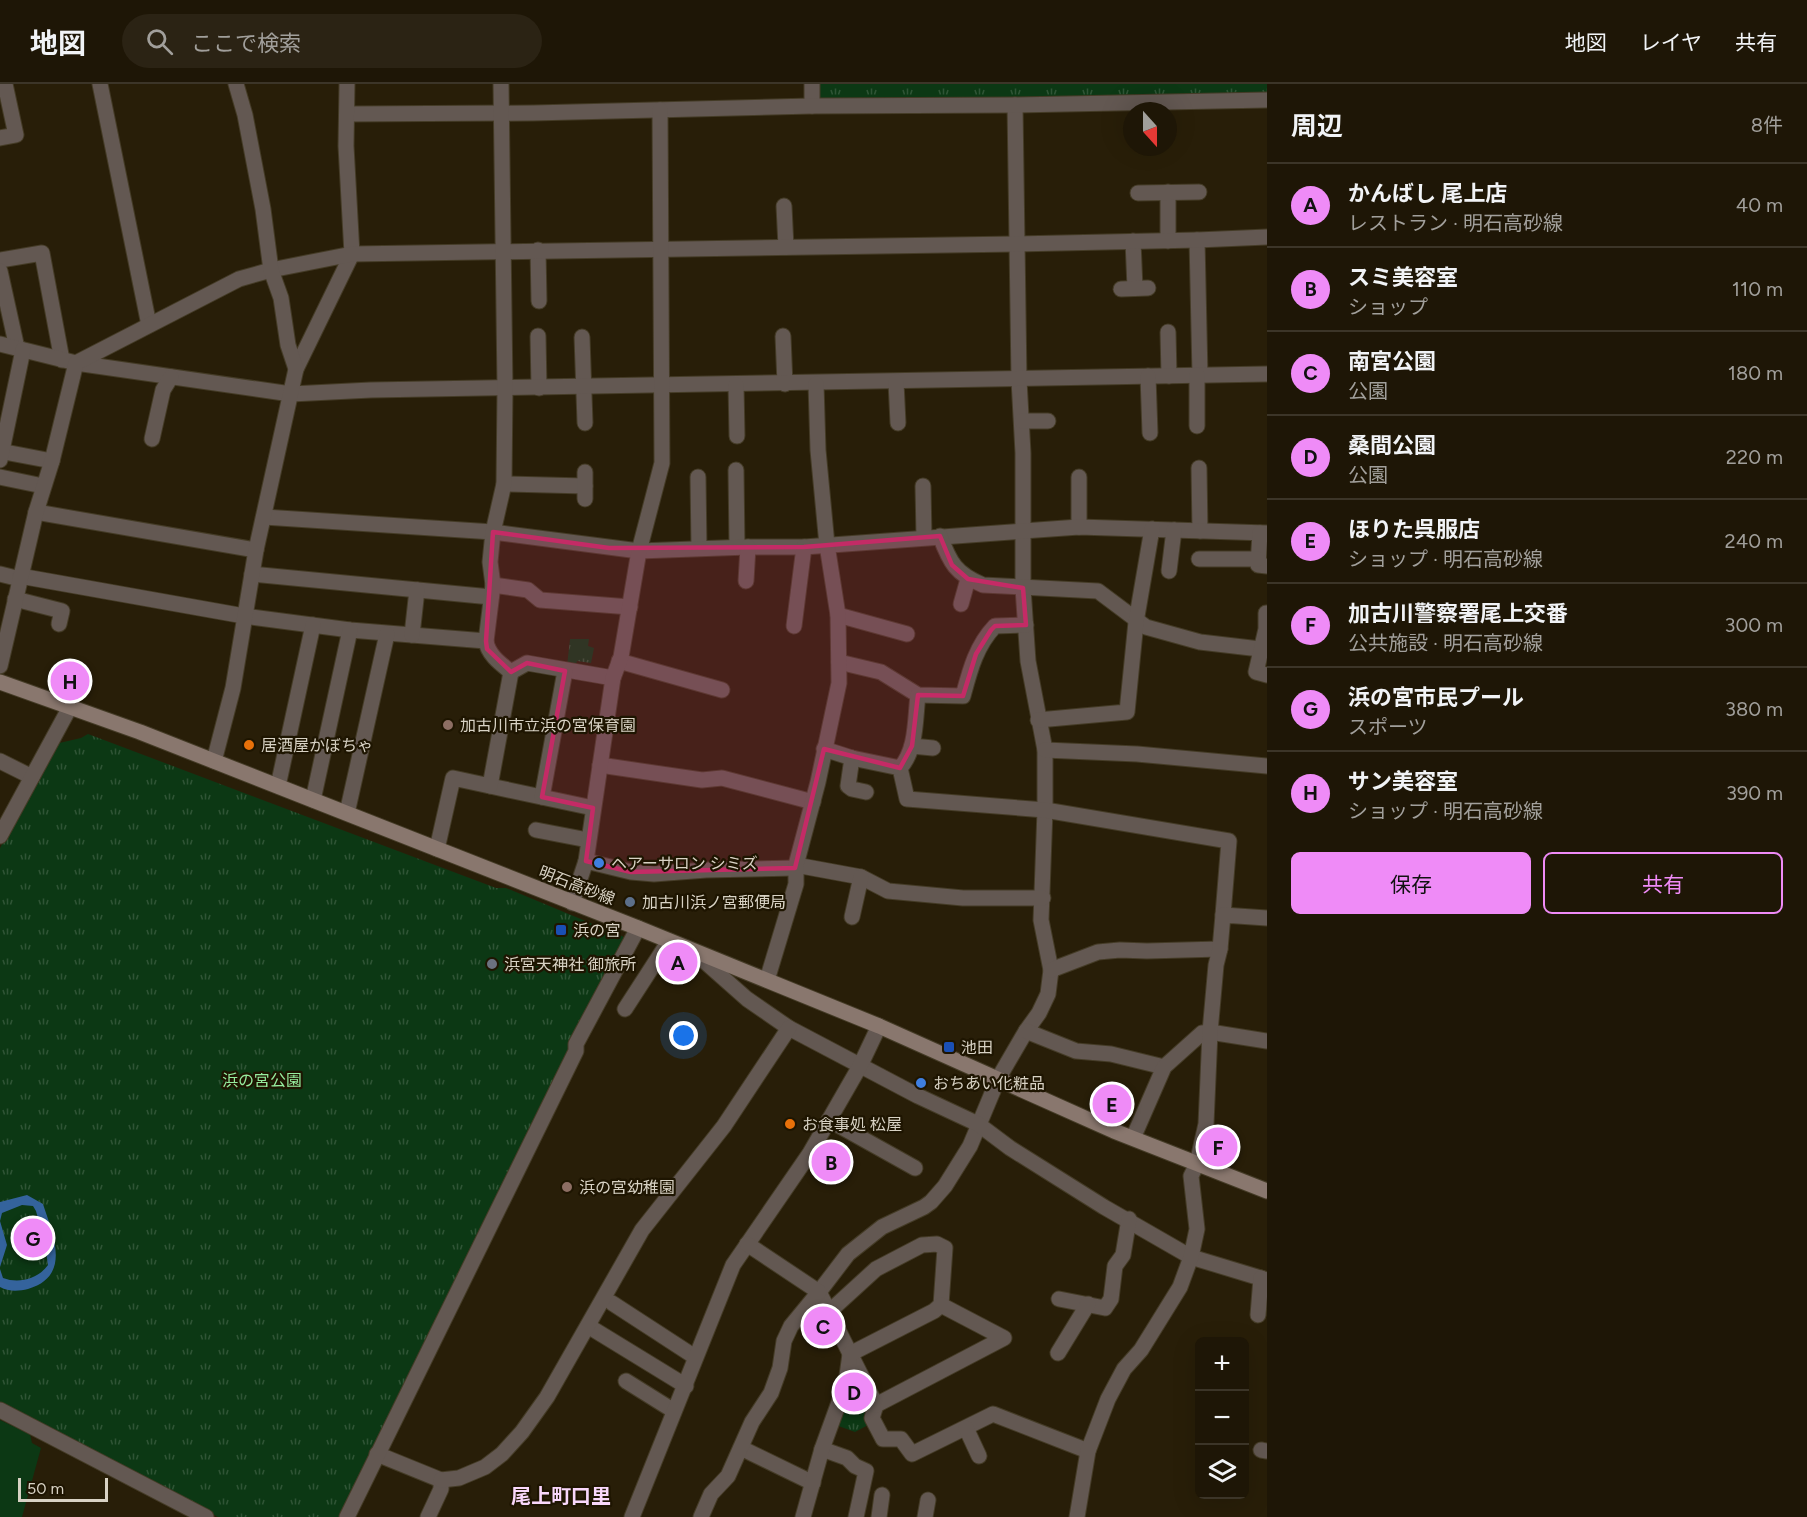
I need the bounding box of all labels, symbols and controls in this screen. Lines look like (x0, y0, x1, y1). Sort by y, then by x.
search box (122, 14, 542, 68)
icon: search (143, 25, 176, 58)
text: 地図 (30, 26, 86, 60)
text: ここで検索 (191, 30, 301, 57)
text: 地図 (1565, 30, 1607, 55)
text: レイヤ (1640, 30, 1702, 55)
text: 共有 (1735, 30, 1777, 55)
north arrow (1123, 102, 1177, 156)
text: 周辺 (1291, 110, 1343, 142)
text: 8件 (1751, 113, 1783, 137)
text: かんばし 尾上店 (1348, 180, 1507, 207)
text: A (1303, 193, 1318, 217)
text: 40 m (1736, 193, 1783, 217)
text: レストラン · 明石高砂線 (1348, 211, 1563, 235)
text: スミ美容室 (1348, 264, 1458, 291)
text: B (1304, 277, 1317, 301)
text: 110 m (1732, 277, 1783, 301)
text: ショップ (1348, 295, 1428, 319)
text: 南宮公園 (1348, 348, 1436, 375)
text: C (1303, 361, 1318, 385)
text: 180 m (1728, 361, 1783, 385)
text: 公園 (1348, 379, 1388, 403)
text: 桑間公園 (1348, 432, 1436, 459)
text: D (1304, 445, 1318, 469)
text: 220 m (1726, 445, 1783, 469)
text: 公園 (1348, 463, 1388, 487)
text: ほりた呉服店 (1348, 516, 1480, 543)
text: E (1305, 529, 1316, 553)
text: 240 m (1725, 529, 1783, 553)
text: ショップ · 明石高砂線 (1348, 547, 1543, 571)
text: 加古川警察署尾上交番 (1348, 600, 1568, 627)
text: F (1305, 613, 1316, 637)
text: 300 m (1725, 613, 1783, 637)
text: 公共施設 · 明石高砂線 (1348, 631, 1543, 655)
pin: H (50, 658, 90, 704)
text: 浜の宮市民プール (1348, 684, 1524, 711)
text: G (1303, 697, 1318, 721)
text: 380 m (1725, 697, 1783, 721)
text: スポーツ (1348, 715, 1428, 739)
place label: 加古川市立浜の宮保育園 (460, 716, 636, 735)
marker: 加古川市立浜の宮保育園 (441, 718, 455, 732)
place label: 居酒屋かぼちゃ (261, 736, 373, 755)
marker: 居酒屋かぼちゃ (242, 738, 256, 752)
text: サン美容室 (1348, 768, 1458, 795)
text: H (1303, 781, 1318, 805)
text: 390 m (1726, 781, 1783, 805)
text: ショップ · 明石高砂線 (1348, 799, 1543, 823)
button: 保存 (1291, 852, 1531, 914)
button: 共有 (1543, 852, 1783, 914)
place label: ヘアーサロン シミズ (611, 854, 758, 873)
marker: ヘアーサロン シミズ (592, 856, 606, 870)
street label: 明石高砂線 (536, 862, 618, 909)
place label: 加古川浜ノ宮郵便局 (642, 893, 786, 912)
marker: 加古川浜ノ宮郵便局 (623, 895, 637, 909)
place label: 浜の宮 (573, 921, 621, 940)
marker: 浜の宮 (554, 923, 568, 937)
pin: A (658, 940, 698, 984)
place label: 浜宮天神社 御旅所 (504, 955, 636, 974)
marker: 浜宮天神社 御旅所 (485, 957, 499, 971)
your location (669, 1021, 698, 1050)
place label: 池田 (961, 1038, 993, 1057)
marker: 池田 (942, 1040, 956, 1054)
park label: 浜の宮公園 (222, 1071, 302, 1090)
place label: おちあい化粧品 (933, 1074, 1045, 1093)
marker: おちあい化粧品 (914, 1076, 928, 1090)
pin: E (1092, 1082, 1132, 1126)
place label: お食事処 松屋 (802, 1115, 902, 1134)
marker: お食事処 松屋 (783, 1117, 797, 1131)
pin: F (1198, 1124, 1238, 1170)
pin: B (812, 1140, 850, 1184)
place label: 浜の宮幼稚園 (579, 1178, 675, 1197)
marker: 浜の宮幼稚園 (560, 1180, 574, 1194)
pin: G (14, 1216, 52, 1260)
pin: C (804, 1304, 842, 1348)
map controls (1195, 1337, 1249, 1499)
button: + (1195, 1337, 1249, 1391)
pin: D (834, 1370, 874, 1414)
button: − (1195, 1391, 1249, 1445)
button: layers (1195, 1445, 1249, 1499)
scale bar (18, 1475, 108, 1502)
text: 50 m (27, 1479, 64, 1498)
district label: 尾上町口里 (511, 1484, 611, 1508)

